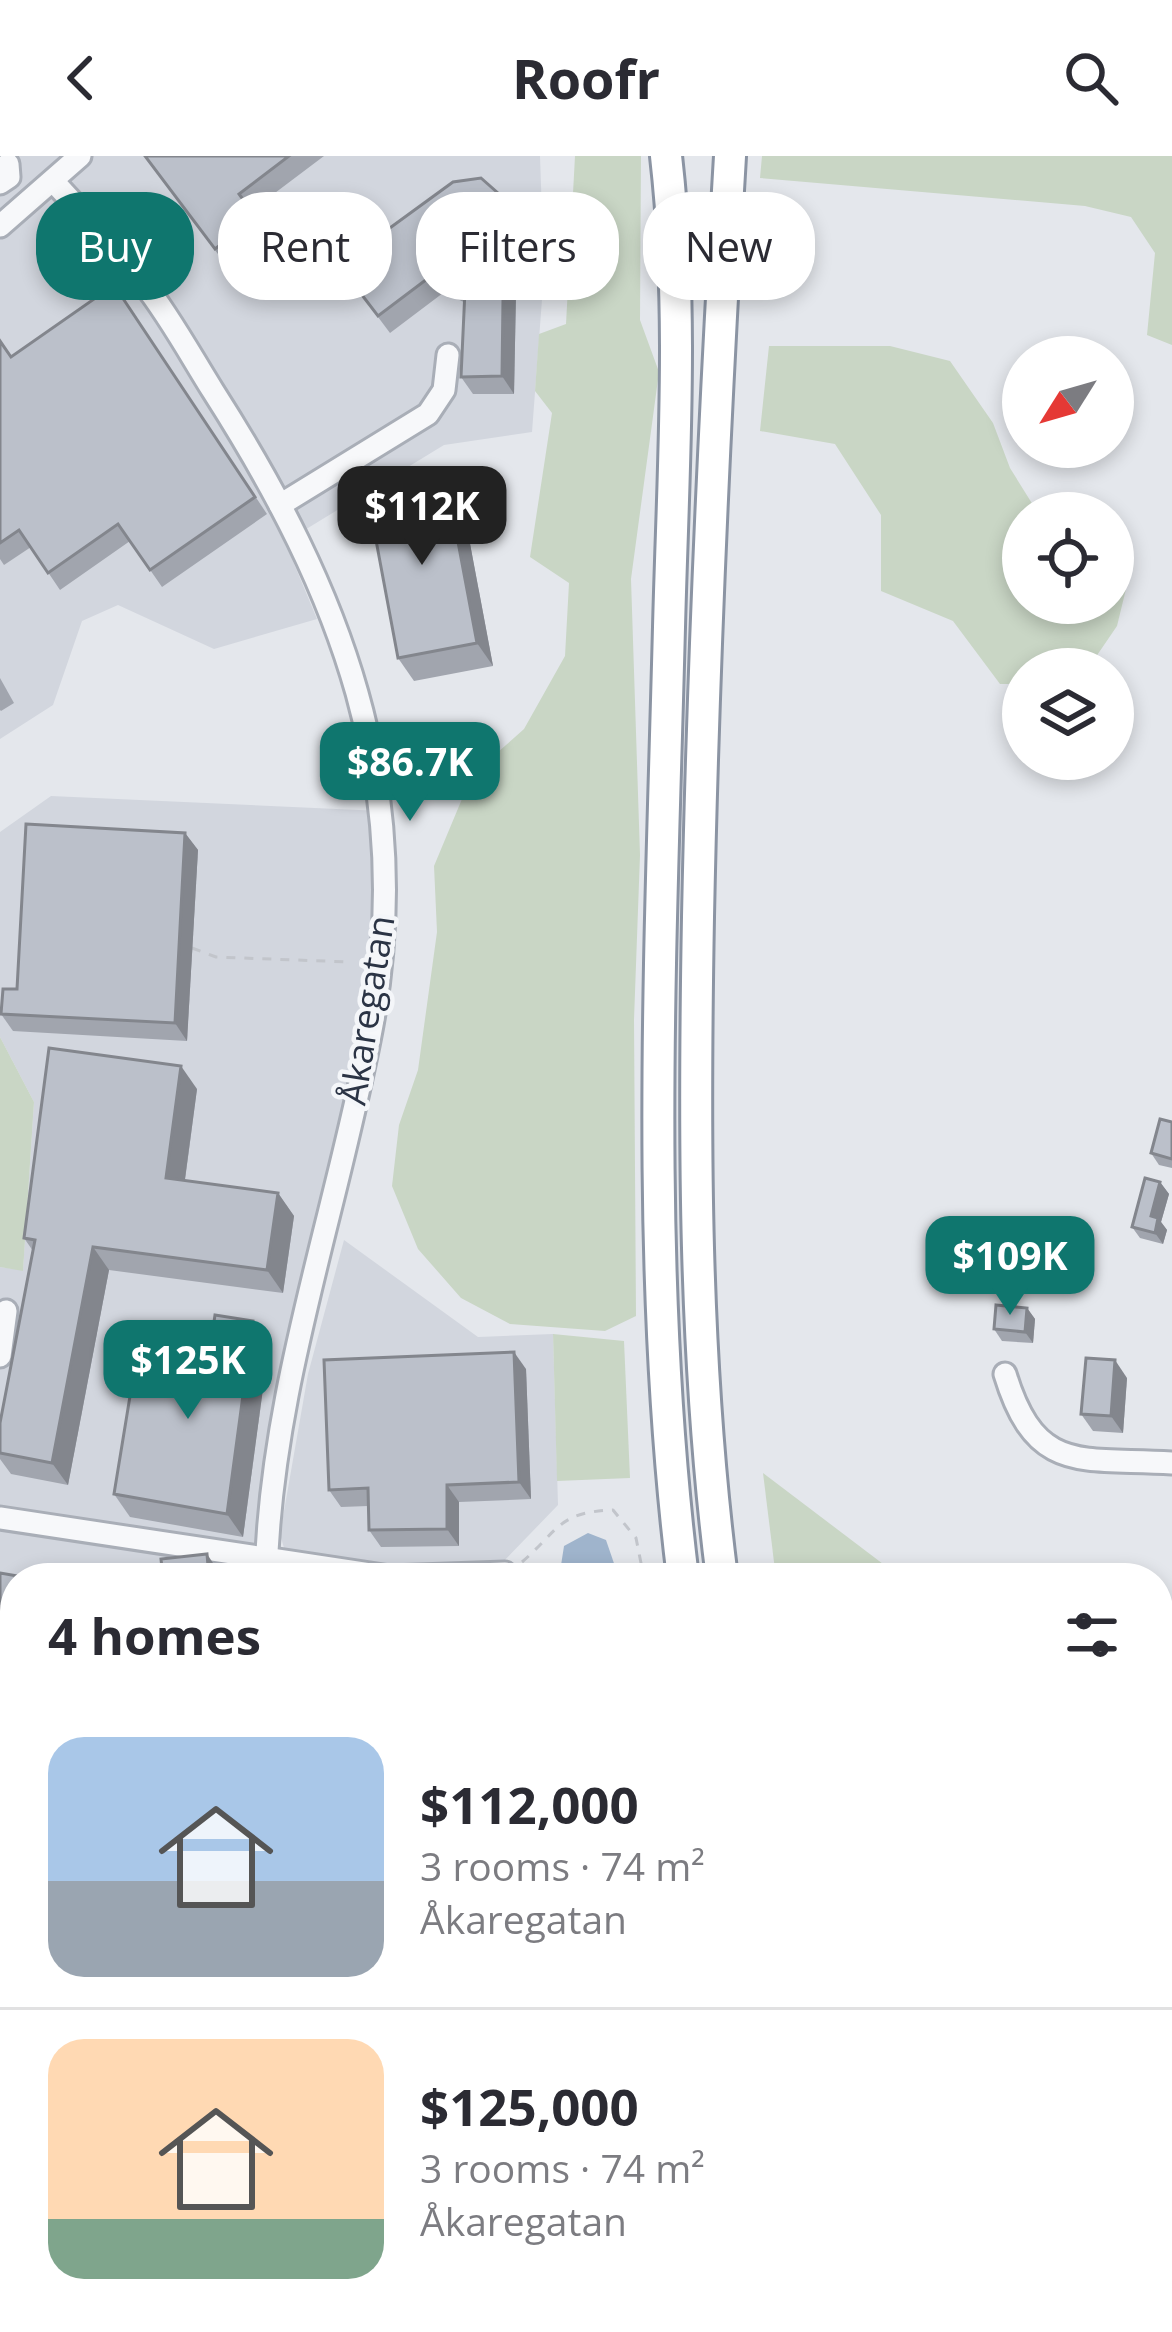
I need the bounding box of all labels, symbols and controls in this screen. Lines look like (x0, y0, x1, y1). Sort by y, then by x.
text: Roofr (512, 41, 660, 115)
icon: back (48, 45, 114, 111)
icon: search (1058, 45, 1124, 111)
chip: Buy (36, 192, 194, 300)
chip: Rent (218, 192, 392, 300)
chip: Filters (416, 192, 619, 300)
chip: New (643, 192, 815, 300)
north arrow (1002, 336, 1134, 468)
map controls (1002, 336, 1134, 780)
pin: $112K (338, 466, 506, 568)
text: $112K (364, 478, 480, 531)
button: locate (1002, 492, 1134, 624)
button: layers (1002, 648, 1134, 780)
pin: $86.7K (312, 722, 508, 824)
text: $86.7K (347, 734, 473, 787)
street label: Åkaregatan (327, 912, 406, 1108)
pin: $109K (926, 1216, 1094, 1318)
text: $109K (952, 1228, 1068, 1281)
pin: $125K (104, 1320, 272, 1422)
text: $125K (130, 1332, 246, 1385)
text: 4 homes (48, 1600, 261, 1670)
icon: filters (1059, 1602, 1125, 1668)
text: $112,000 (420, 1769, 639, 1839)
icon: home (144, 1785, 288, 1929)
text: 3 rooms · 74 m² (420, 1839, 705, 1892)
text: Åkaregatan (420, 1892, 627, 1945)
text: $125,000 (420, 2071, 639, 2141)
icon: home (144, 2087, 288, 2231)
text: 3 rooms · 74 m² (420, 2141, 705, 2194)
text: Åkaregatan (420, 2194, 627, 2247)

